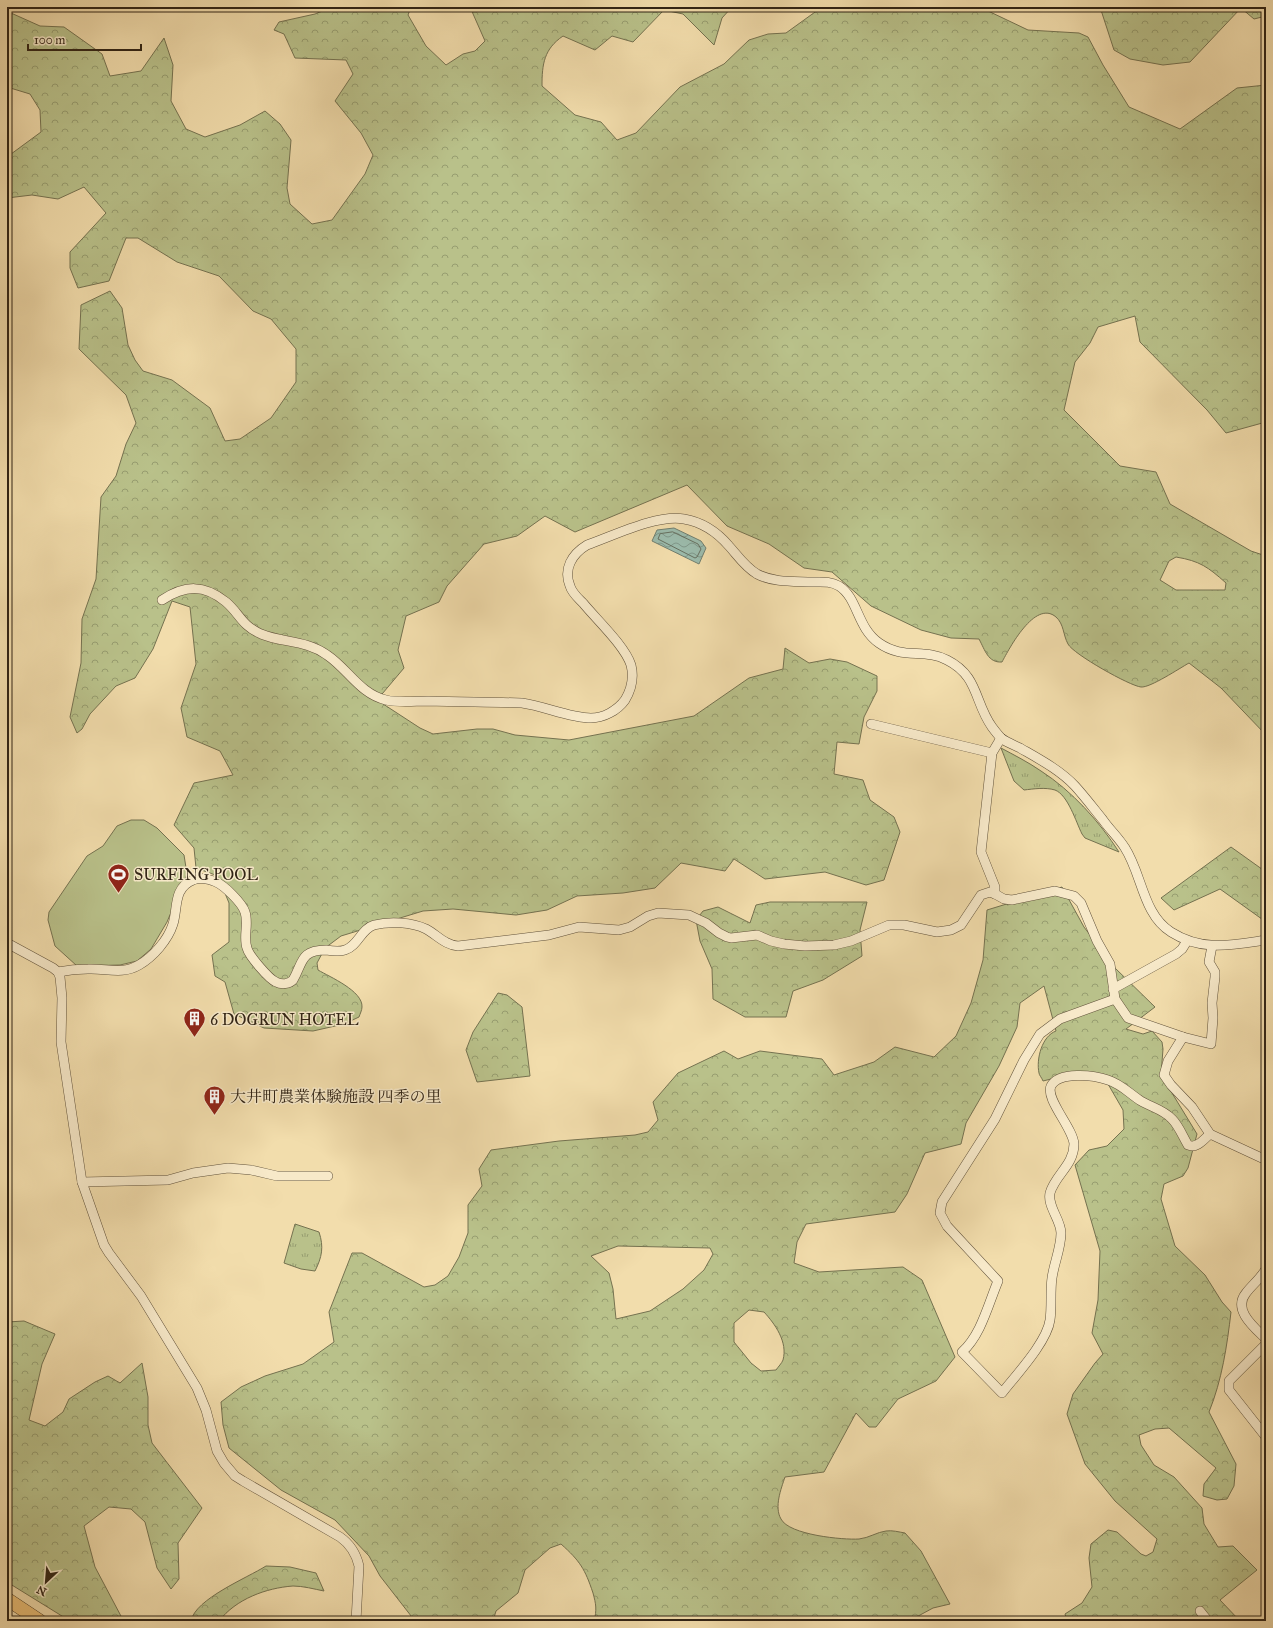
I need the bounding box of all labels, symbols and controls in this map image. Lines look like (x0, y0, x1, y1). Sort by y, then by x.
scale bar (28, 26, 141, 52)
text: 100 m (34, 33, 65, 47)
sports icon: SURFING POOL (105, 861, 131, 894)
place label: SURFING POOL (134, 865, 258, 884)
building icon: 6 DOGRUN HOTEL (182, 1006, 208, 1039)
place label: 6 DOGRUN HOTEL (210, 1010, 359, 1029)
building icon: 大井町農業体験施設 四季の里 (202, 1083, 228, 1116)
place label: 大井町農業体験施設 四季の里 (230, 1087, 441, 1106)
north arrow (26, 1562, 66, 1602)
text: N (34, 1582, 49, 1598)

